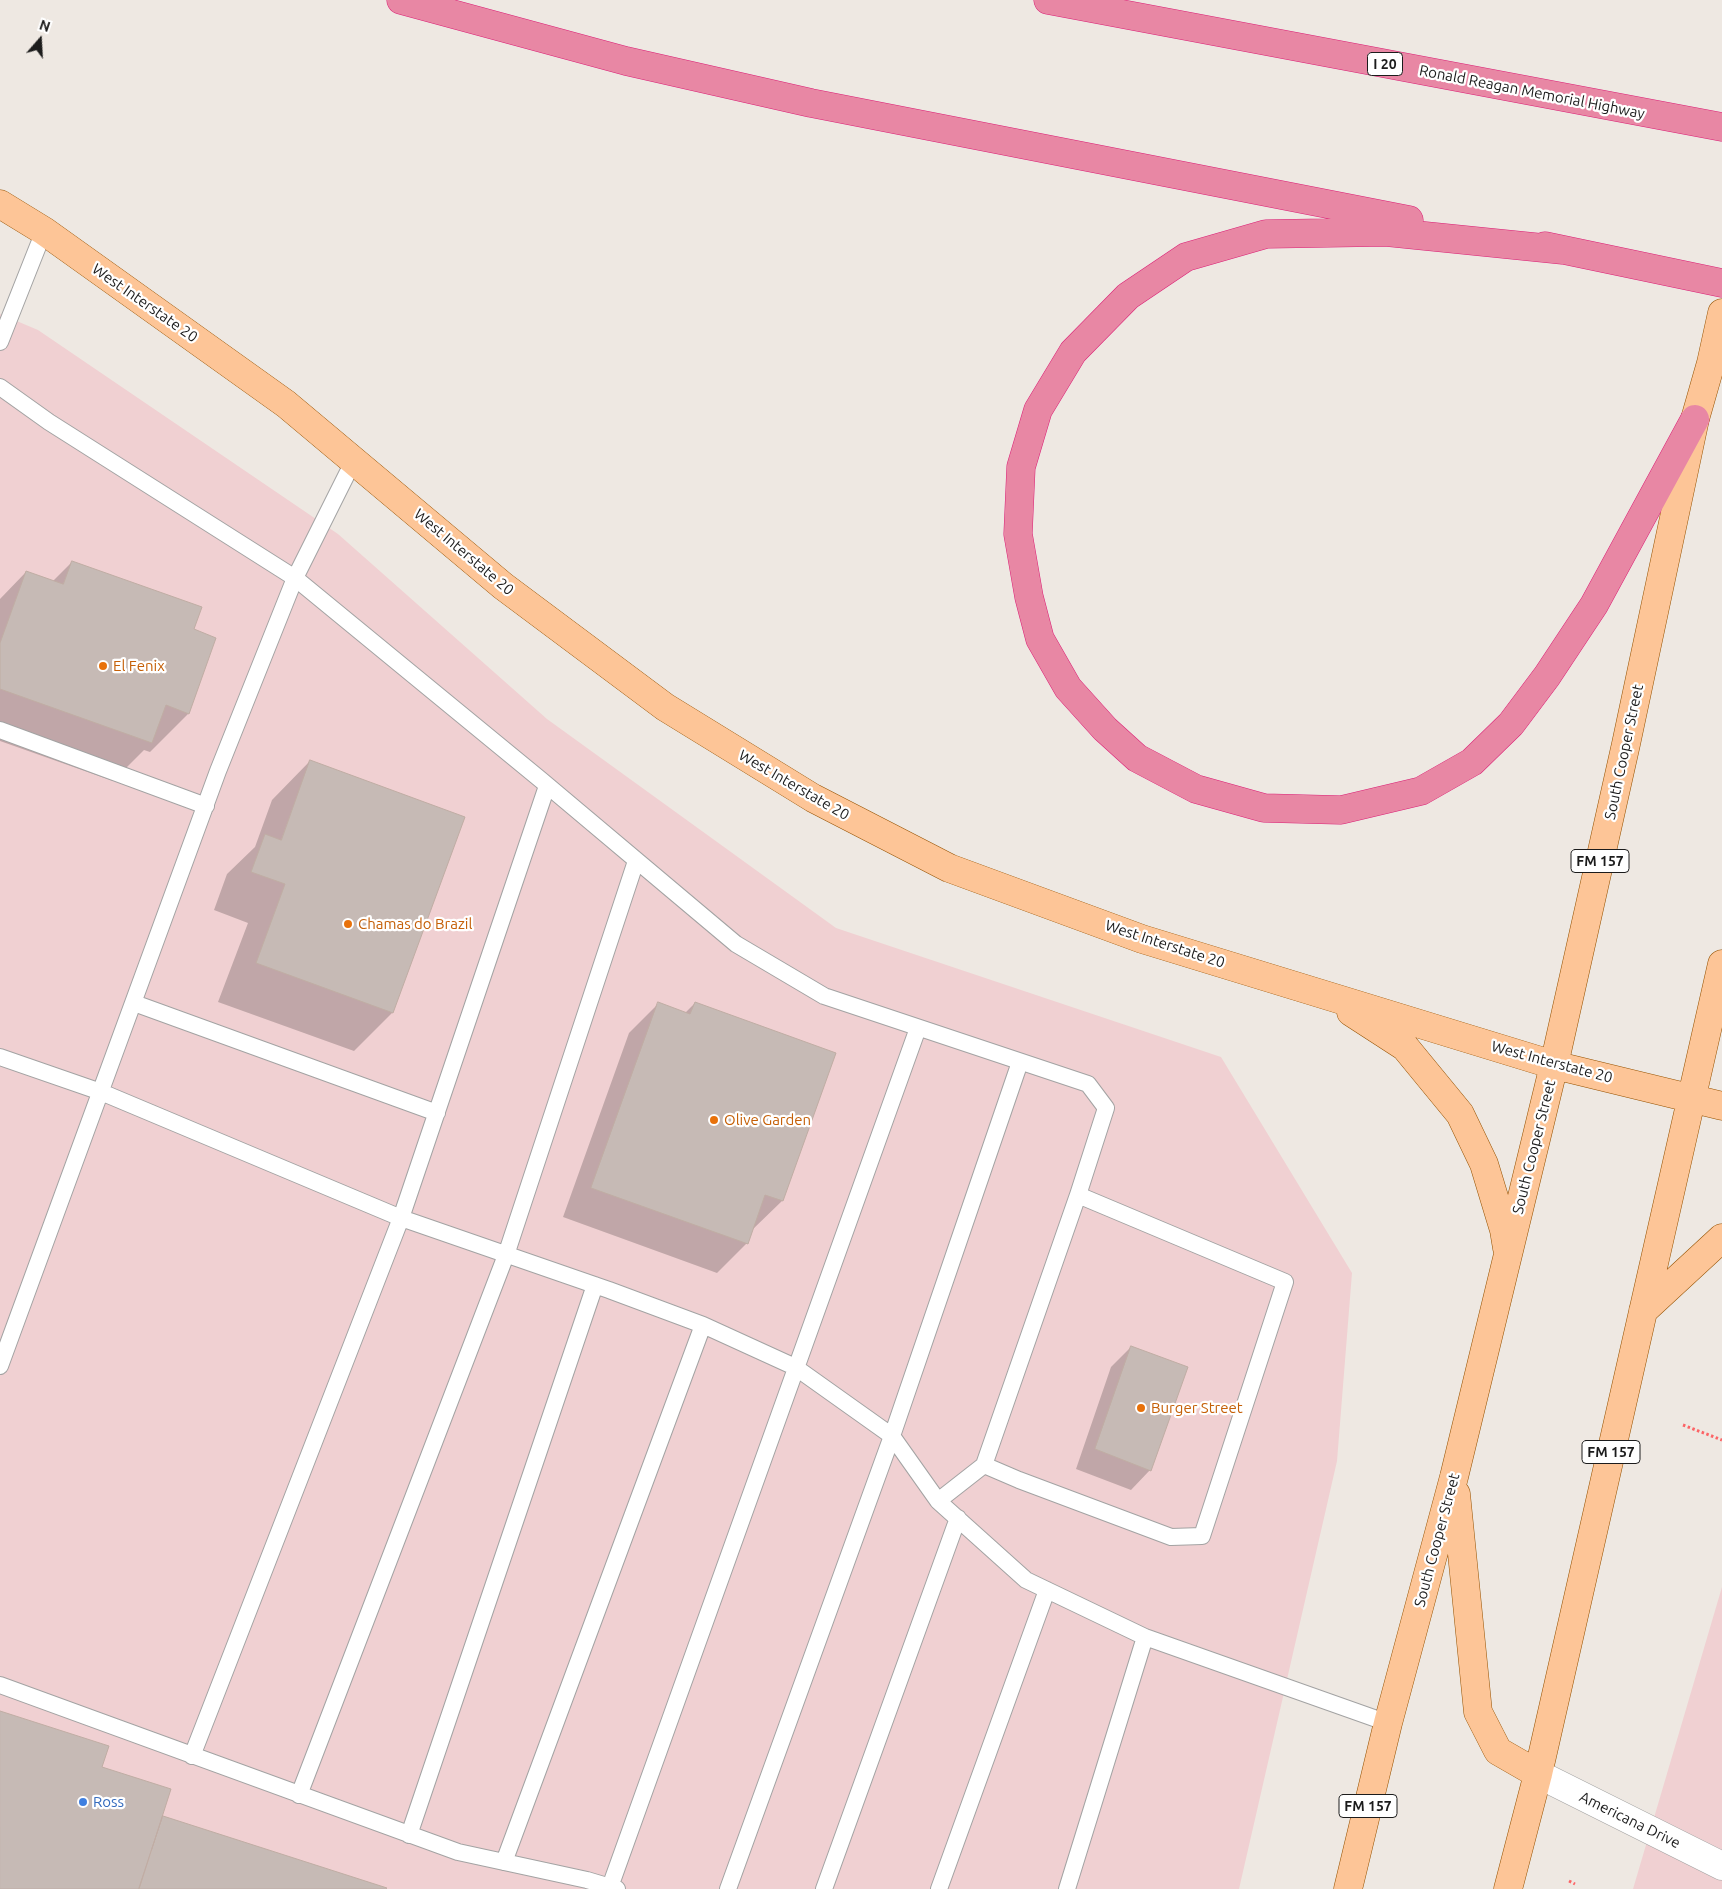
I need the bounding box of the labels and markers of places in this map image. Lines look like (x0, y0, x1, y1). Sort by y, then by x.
place label: El Fenix (113, 657, 165, 675)
marker: El Fenix (97, 660, 109, 672)
place label: Chamas do Brazil (358, 915, 472, 933)
marker: Chamas do Brazil (342, 918, 354, 930)
place label: Olive Garden (724, 1111, 811, 1129)
marker: Olive Garden (708, 1114, 720, 1126)
place label: Burger Street (1151, 1399, 1243, 1417)
marker: Burger Street (1135, 1402, 1147, 1414)
place label: Ross (93, 1793, 124, 1811)
marker: Ross (77, 1796, 89, 1808)

